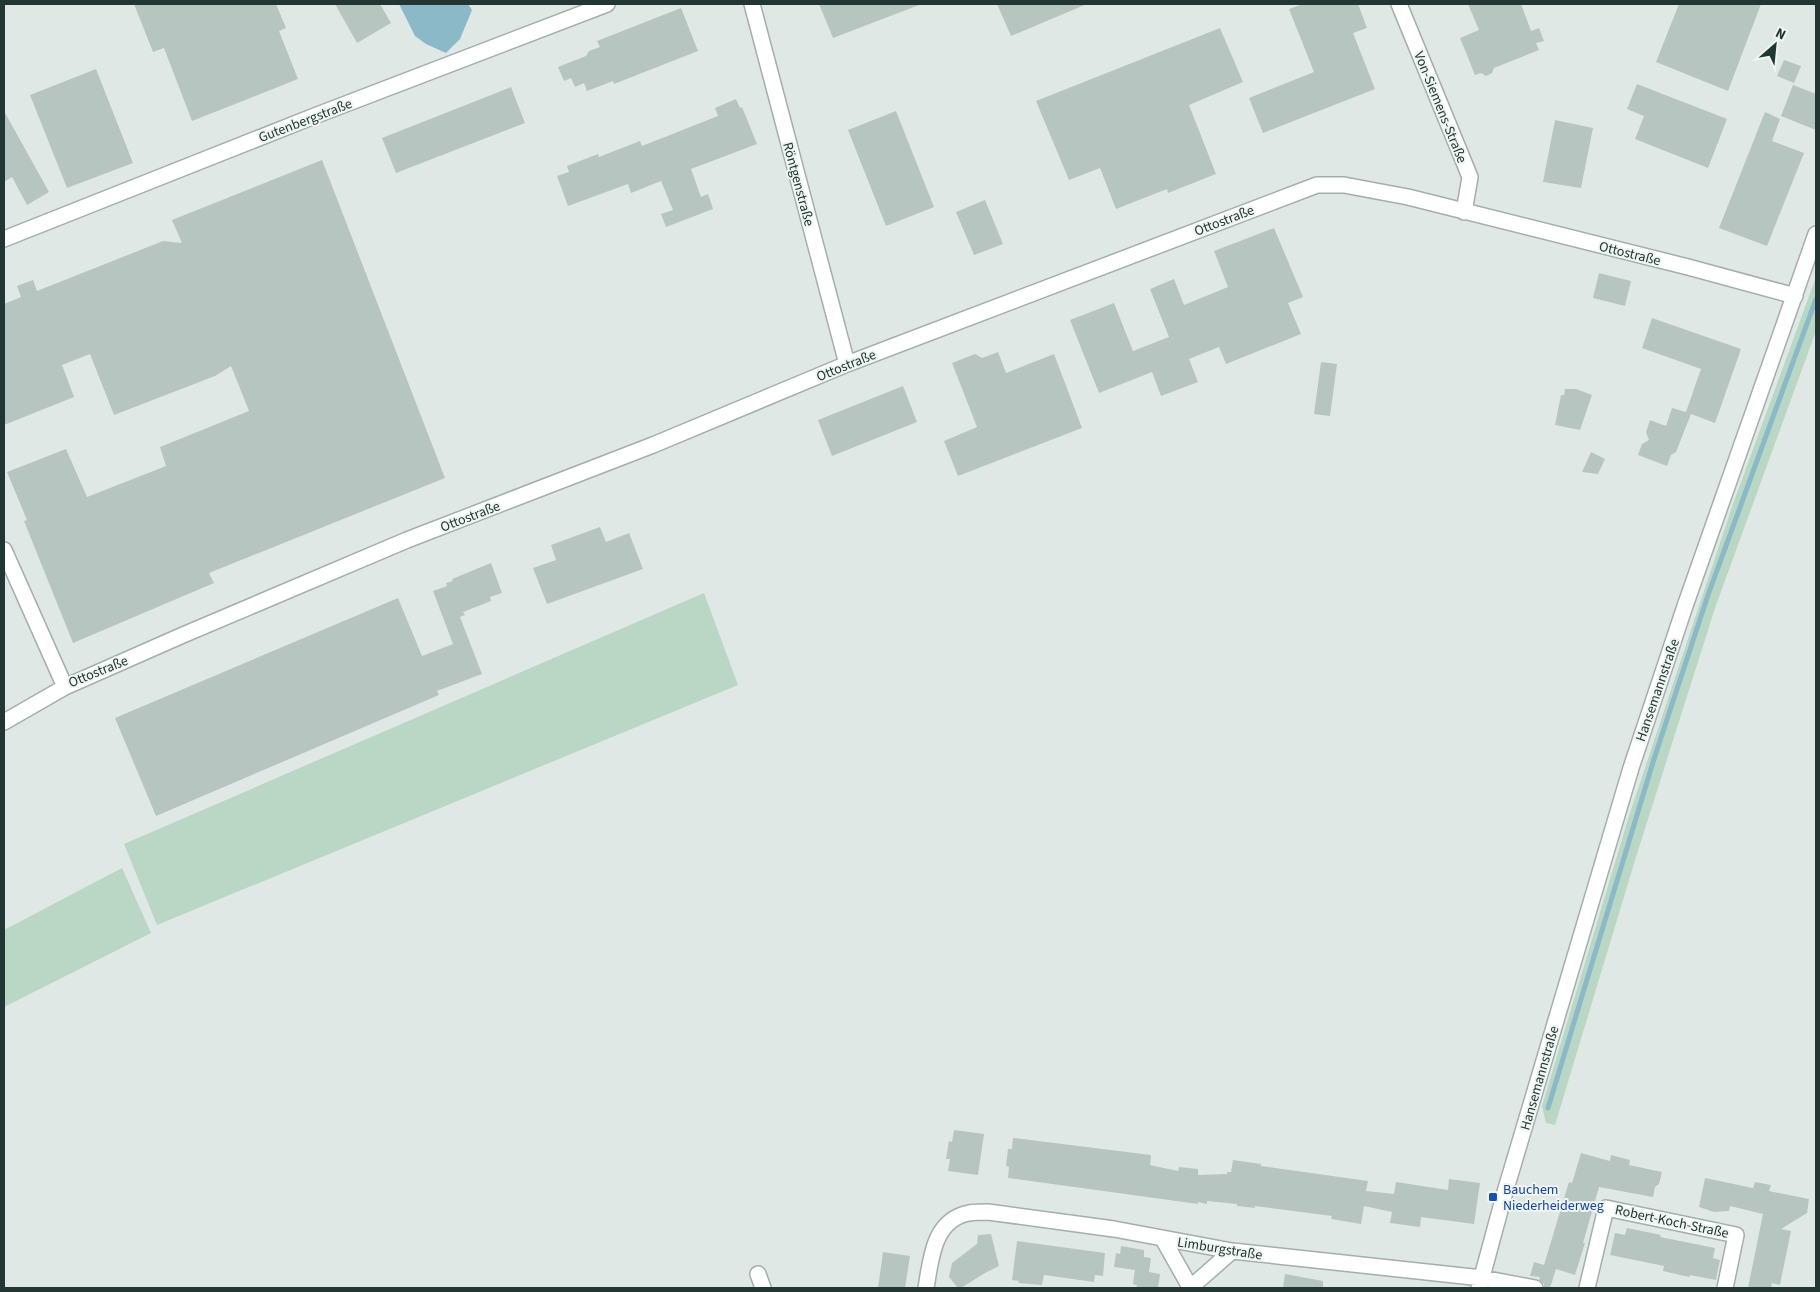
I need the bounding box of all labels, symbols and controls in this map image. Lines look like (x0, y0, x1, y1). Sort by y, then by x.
north arrow (1750, 20, 1800, 70)
text: N (1772, 23, 1789, 45)
street label: Von-Siemens-Straße (1409, 48, 1472, 166)
street label: Gutenbergstraße (256, 94, 355, 148)
street label: Röntgenstraße (777, 140, 819, 228)
street label: Ottostraße (1191, 200, 1257, 242)
street label: Ottostraße (1597, 237, 1663, 271)
street label: Ottostraße (814, 345, 879, 387)
street label: Ottostraße (437, 496, 503, 538)
street label: Hansemannstraße (1631, 636, 1685, 744)
street label: Ottostraße (66, 651, 131, 693)
street label: Hansemannstraße (1516, 1024, 1564, 1133)
place label: Bauchem Niederheiderweg (1503, 1180, 1604, 1216)
marker: Bauchem Niederheiderweg (1487, 1191, 1499, 1203)
street label: Robert-Koch-Straße (1613, 1200, 1731, 1244)
street label: Limburgstraße (1176, 1232, 1264, 1266)

